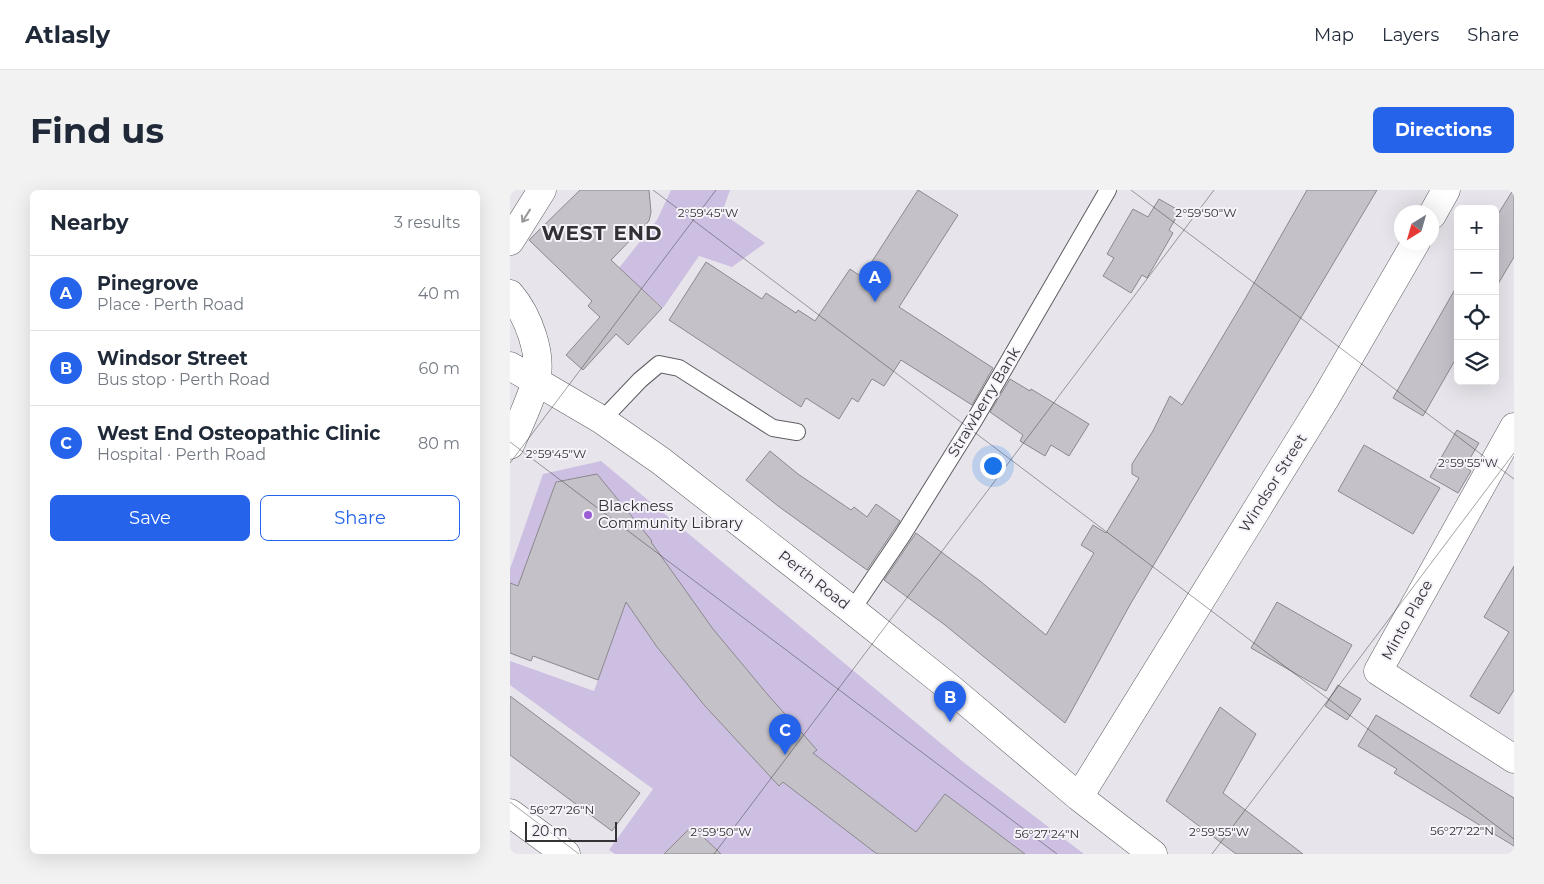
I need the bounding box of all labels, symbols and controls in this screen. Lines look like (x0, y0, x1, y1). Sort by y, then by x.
text: Atlasly (25, 20, 110, 49)
text: Map (1314, 24, 1354, 46)
text: Layers (1382, 24, 1439, 46)
text: Share (1467, 24, 1519, 46)
button: Directions (1373, 107, 1514, 153)
text: Find us (30, 109, 164, 152)
text: 2°59'45"W (678, 205, 738, 220)
text: 2°59'50"W (1175, 205, 1237, 220)
north arrow (1394, 205, 1439, 250)
map controls (1454, 205, 1499, 385)
button: + (1454, 205, 1499, 250)
one-way arrow (520, 208, 530, 222)
text: Nearby (50, 210, 129, 235)
text: 3 results (394, 213, 460, 232)
district label: WEST END (541, 221, 663, 245)
button: − (1454, 250, 1499, 295)
pin: A (859, 261, 891, 302)
text: Pinegrove (97, 272, 198, 295)
text: A (60, 284, 72, 303)
text: 40 m (418, 284, 460, 303)
text: Place · Perth Road (97, 295, 244, 314)
button: locate (1454, 295, 1499, 340)
button: layers (1454, 340, 1499, 385)
street label: Strawberry Bank (943, 343, 1024, 460)
text: Windsor Street (97, 347, 248, 370)
text: B (60, 359, 72, 378)
text: 60 m (418, 359, 460, 378)
text: Bus stop · Perth Road (97, 370, 270, 389)
text: West End Osteopathic Clinic (97, 422, 380, 445)
street label: Windsor Street (1235, 430, 1311, 536)
text: C (60, 434, 72, 453)
text: 80 m (418, 434, 460, 453)
text: Hospital · Perth Road (97, 445, 266, 464)
text: 2°59'45"W (526, 446, 586, 461)
your location (980, 453, 1006, 479)
text: 2°59'55"W (1438, 455, 1498, 470)
button: Save (50, 495, 250, 541)
button: Share (260, 495, 460, 541)
place label: Blackness Community Library (598, 496, 743, 532)
marker: Blackness Community Library (582, 509, 594, 521)
street label: Perth Road (775, 546, 854, 613)
street label: Minto Place (1377, 576, 1436, 663)
pin: B (934, 681, 966, 722)
pin: C (769, 714, 801, 755)
text: 56°27'26"N (530, 802, 594, 817)
scale bar (525, 819, 618, 842)
text: 20 m (532, 822, 568, 840)
text: 56°27'22"N (1430, 823, 1494, 838)
text: 2°59'50"W (690, 824, 752, 839)
text: 2°59'55"W (1189, 824, 1249, 839)
text: 56°27'24"N (1015, 826, 1079, 841)

